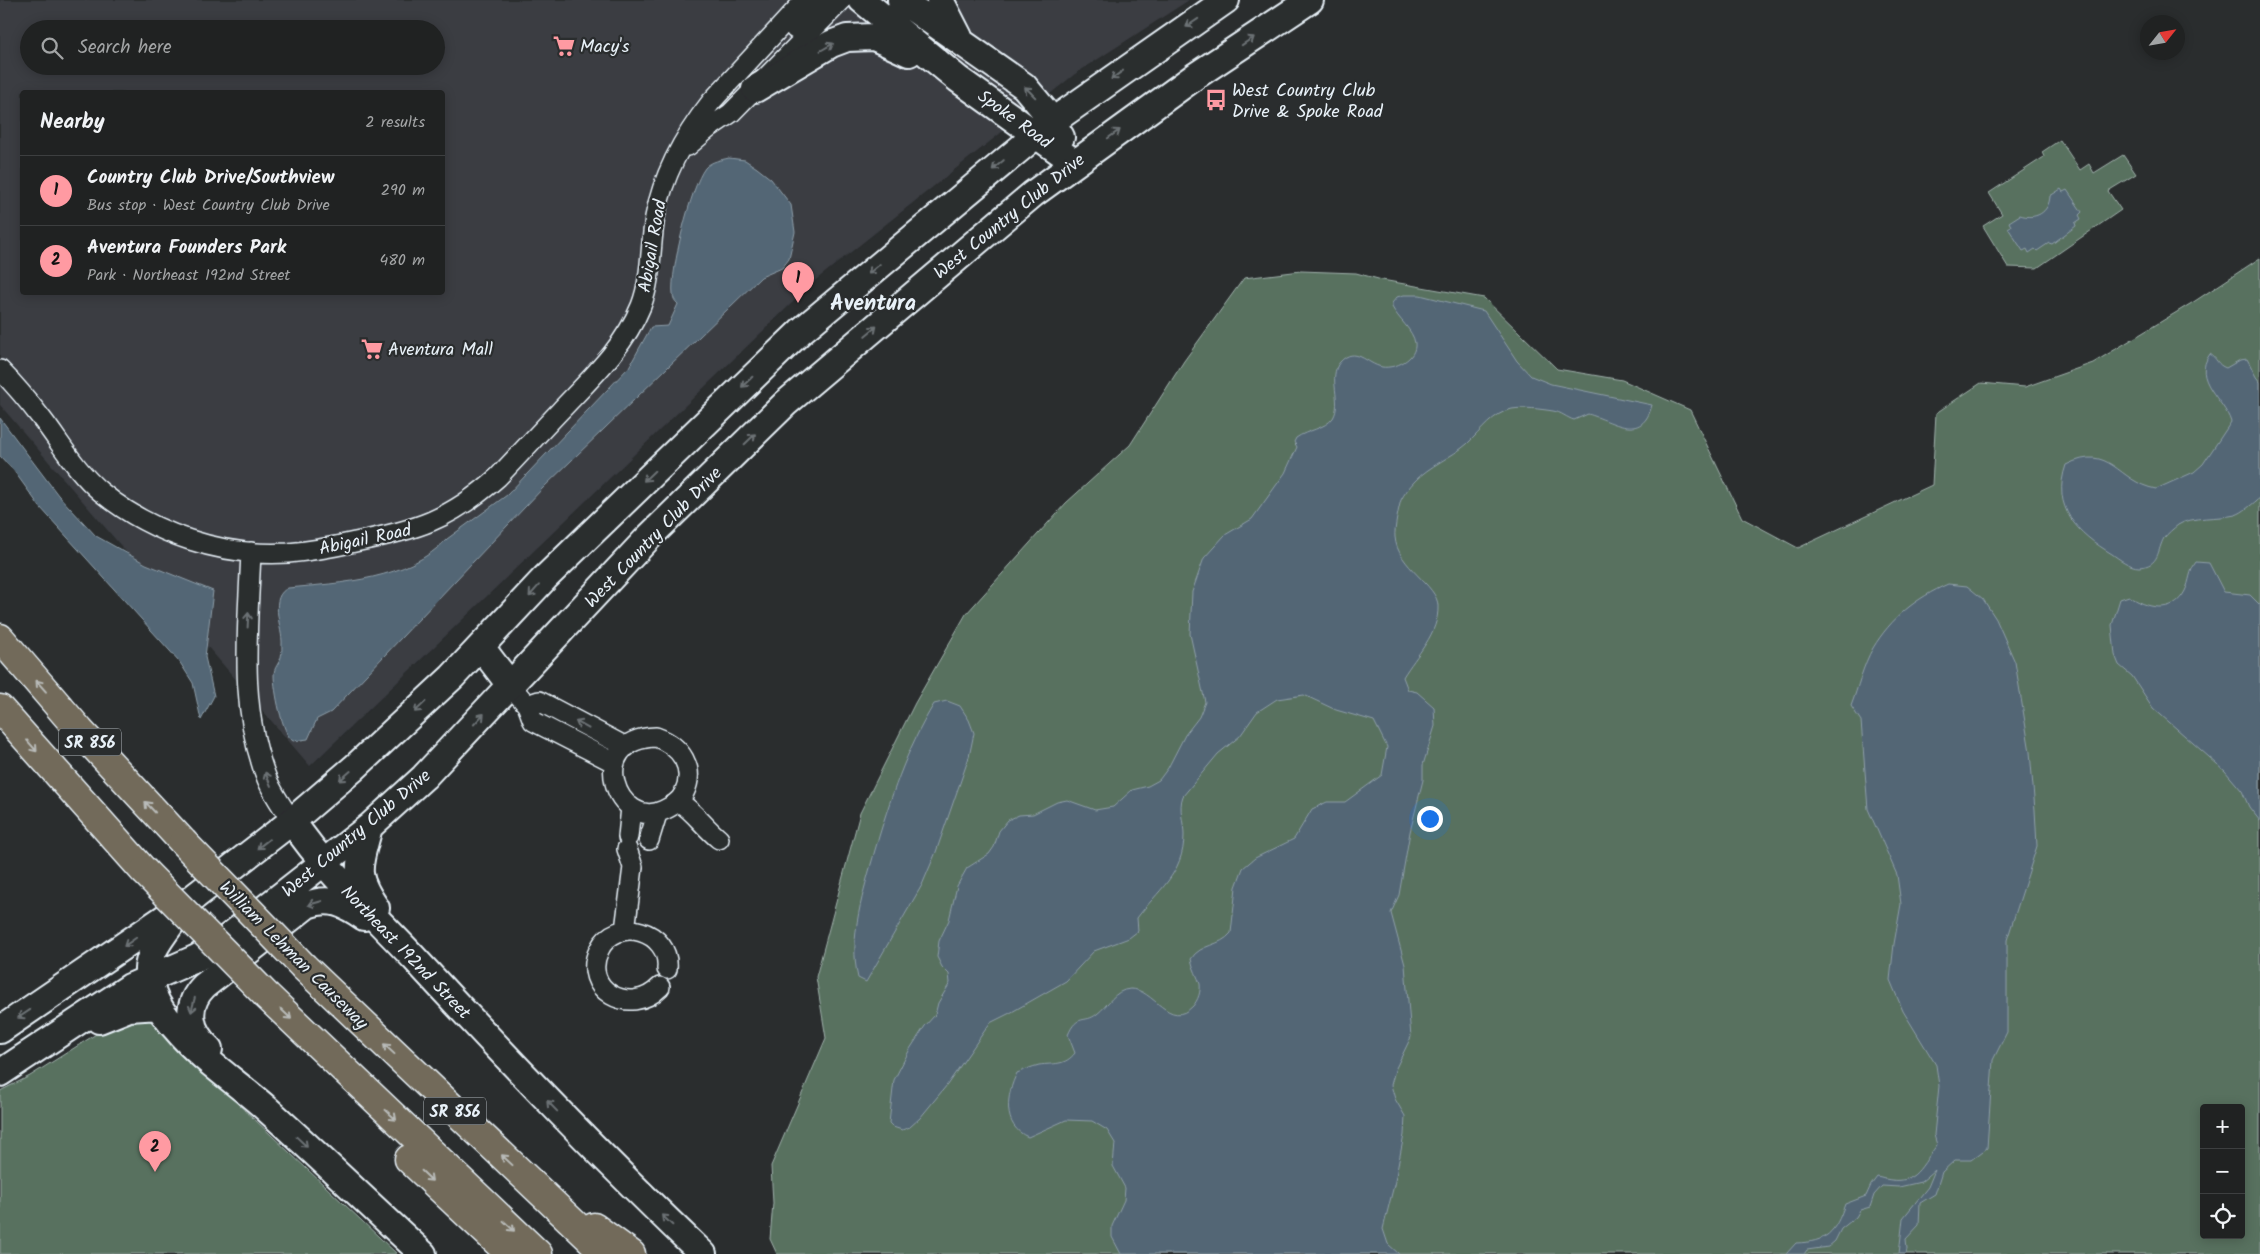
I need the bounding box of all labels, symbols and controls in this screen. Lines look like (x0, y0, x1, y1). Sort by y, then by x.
north arrow (2140, 15, 2185, 60)
one-way arrow (1185, 18, 1199, 28)
search box (20, 20, 445, 75)
text: Search here (78, 33, 172, 63)
supermarket icon: Macy's (551, 33, 577, 59)
place label: Macy's (580, 33, 630, 62)
icon: search (38, 34, 66, 62)
one-way arrow (1240, 36, 1254, 46)
one-way arrow (819, 41, 833, 51)
one-way arrow (1110, 70, 1124, 80)
place label: West Country Club Drive & Spoke Road (1232, 77, 1384, 127)
street label: Spoke Road (971, 83, 1058, 158)
one-way arrow (1023, 86, 1036, 98)
bus stop icon: West Country Club Drive & Spoke Road (1203, 87, 1229, 113)
text: Nearby (40, 106, 105, 139)
text: 2 results (365, 110, 425, 135)
one-way arrow (1107, 128, 1120, 139)
street label: West Country Club Drive (928, 147, 1092, 288)
one-way arrow (992, 159, 1005, 171)
text: Country Club Drive/Southview (87, 163, 334, 193)
text: 1 (54, 178, 58, 203)
text: 290 m (381, 178, 425, 203)
text: Bus stop · West Country Club Drive (87, 193, 330, 218)
street label: Abigail Road (631, 197, 676, 295)
text: Aventura Founders Park (87, 233, 286, 263)
text: 2 (51, 248, 61, 273)
text: 480 m (379, 248, 425, 273)
pin: 1 (782, 262, 814, 303)
text: Park · Northeast 192nd Street (87, 263, 291, 288)
one-way arrow (867, 264, 880, 275)
district label: Aventura (830, 287, 916, 322)
one-way arrow (864, 325, 877, 336)
supermarket icon: Aventura Mall (359, 336, 385, 362)
place label: Aventura Mall (388, 336, 494, 365)
one-way arrow (740, 376, 753, 388)
one-way arrow (743, 433, 756, 445)
street label: West Country Club Drive (578, 460, 730, 616)
one-way arrow (643, 470, 656, 482)
street label: Abigail Road (316, 516, 415, 564)
one-way arrow (528, 584, 540, 597)
one-way arrow (243, 612, 252, 628)
one-way arrow (35, 679, 47, 692)
one-way arrow (414, 701, 427, 713)
one-way arrow (473, 713, 485, 726)
one-way arrow (575, 720, 590, 730)
road number: SR 856 (59, 729, 121, 756)
one-way arrow (26, 739, 38, 752)
street label: West Country Club Drive (276, 763, 438, 906)
one-way arrow (339, 770, 352, 781)
one-way arrow (262, 772, 272, 787)
one-way arrow (144, 800, 156, 813)
your location (1417, 806, 1443, 832)
one-way arrow (257, 839, 270, 850)
street label: William Lehman Causeway (212, 875, 375, 1038)
street label: Northeast 192nd Street (333, 879, 478, 1028)
one-way arrow (307, 899, 323, 909)
one-way arrow (123, 937, 137, 947)
one-way arrow (188, 997, 197, 1013)
one-way arrow (280, 1008, 292, 1021)
one-way arrow (17, 1009, 31, 1020)
one-way arrow (383, 1043, 396, 1055)
road number: SR 856 (424, 1098, 486, 1124)
one-way arrow (546, 1099, 558, 1112)
map controls (2200, 1104, 2245, 1239)
button: + (2200, 1104, 2245, 1149)
one-way arrow (385, 1109, 397, 1121)
pin: 2 (139, 1131, 171, 1172)
one-way arrow (296, 1136, 309, 1148)
button: − (2200, 1149, 2245, 1194)
one-way arrow (501, 1154, 514, 1166)
one-way arrow (421, 1170, 434, 1182)
button: locate (2200, 1194, 2245, 1239)
one-way arrow (661, 1214, 674, 1226)
one-way arrow (503, 1220, 515, 1232)

